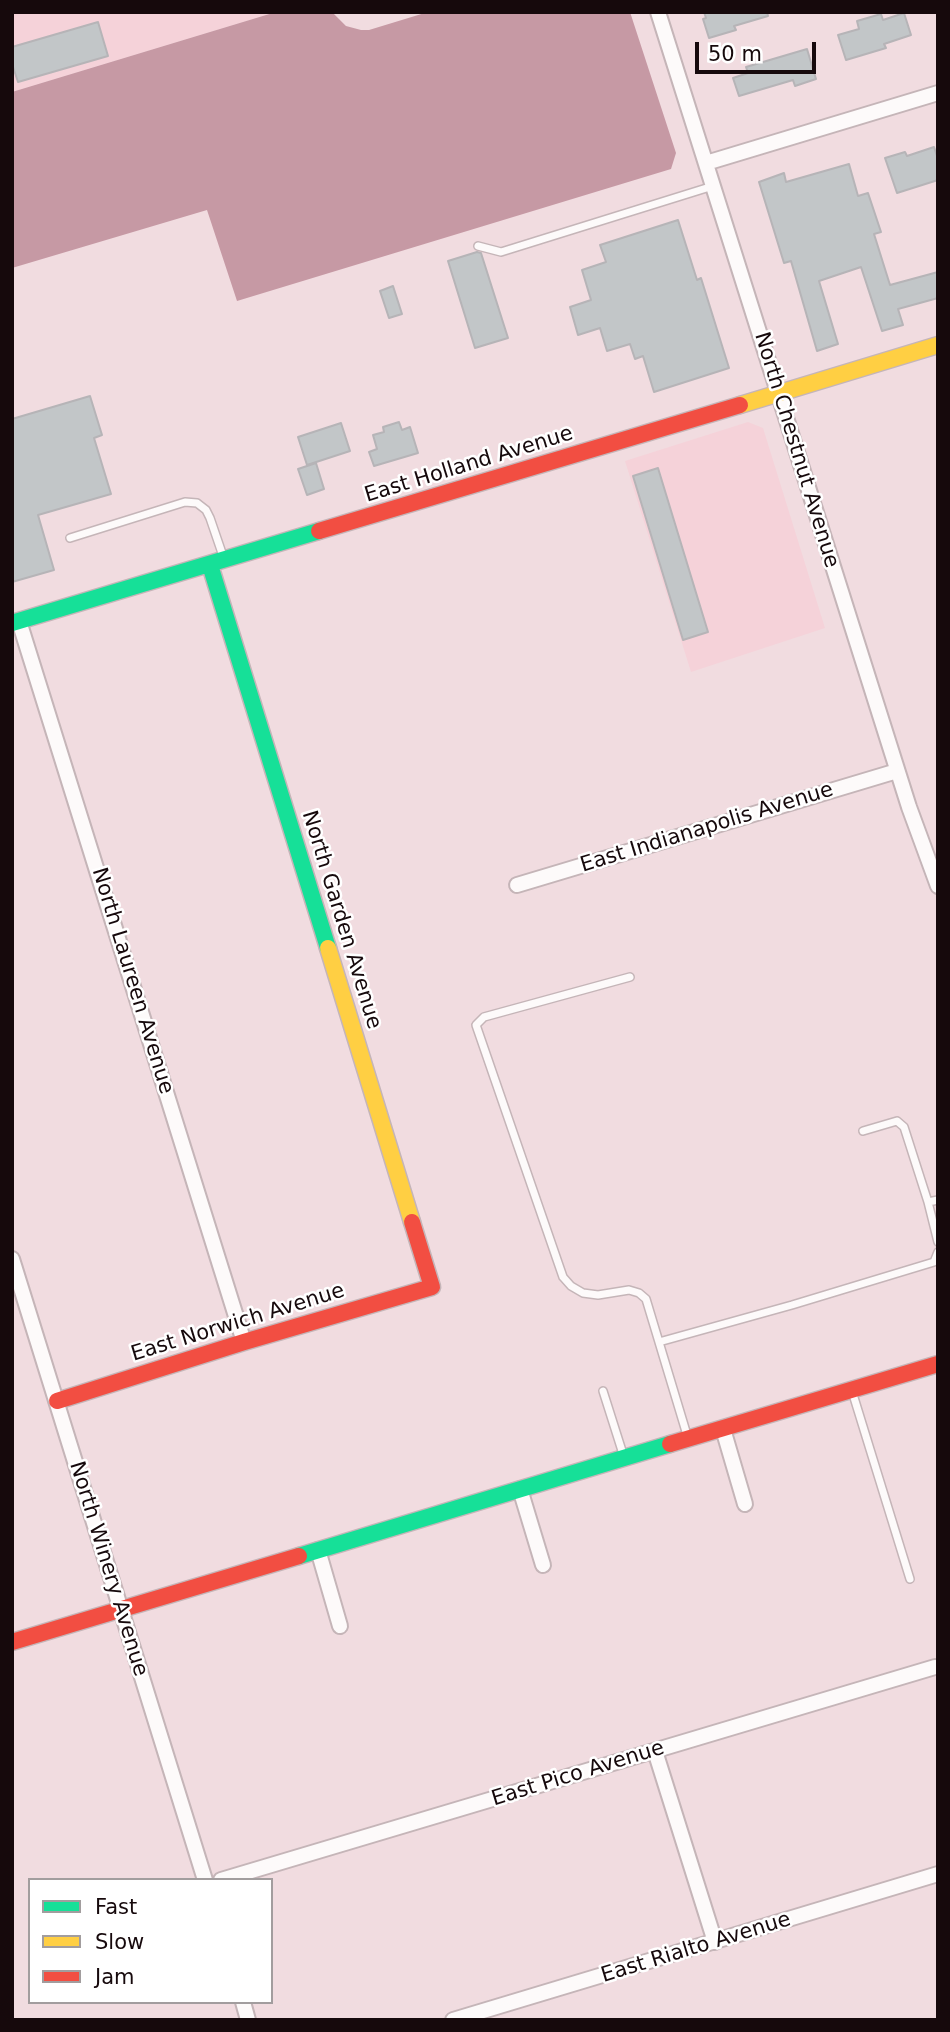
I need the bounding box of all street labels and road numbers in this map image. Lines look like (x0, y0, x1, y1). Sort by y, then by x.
street label: North Chestnut Avenue (748, 329, 844, 571)
street label: East Holland Avenue (362, 421, 576, 509)
street label: East Indianapolis Avenue (577, 777, 837, 879)
street label: North Garden Avenue (296, 808, 386, 1032)
street label: North Laureen Avenue (86, 865, 178, 1097)
street label: East Norwich Avenue (128, 1279, 348, 1367)
street label: North Winery Avenue (63, 1458, 153, 1680)
street label: East Pico Avenue (489, 1736, 667, 1812)
street label: East Rialto Avenue (598, 1907, 794, 1989)

